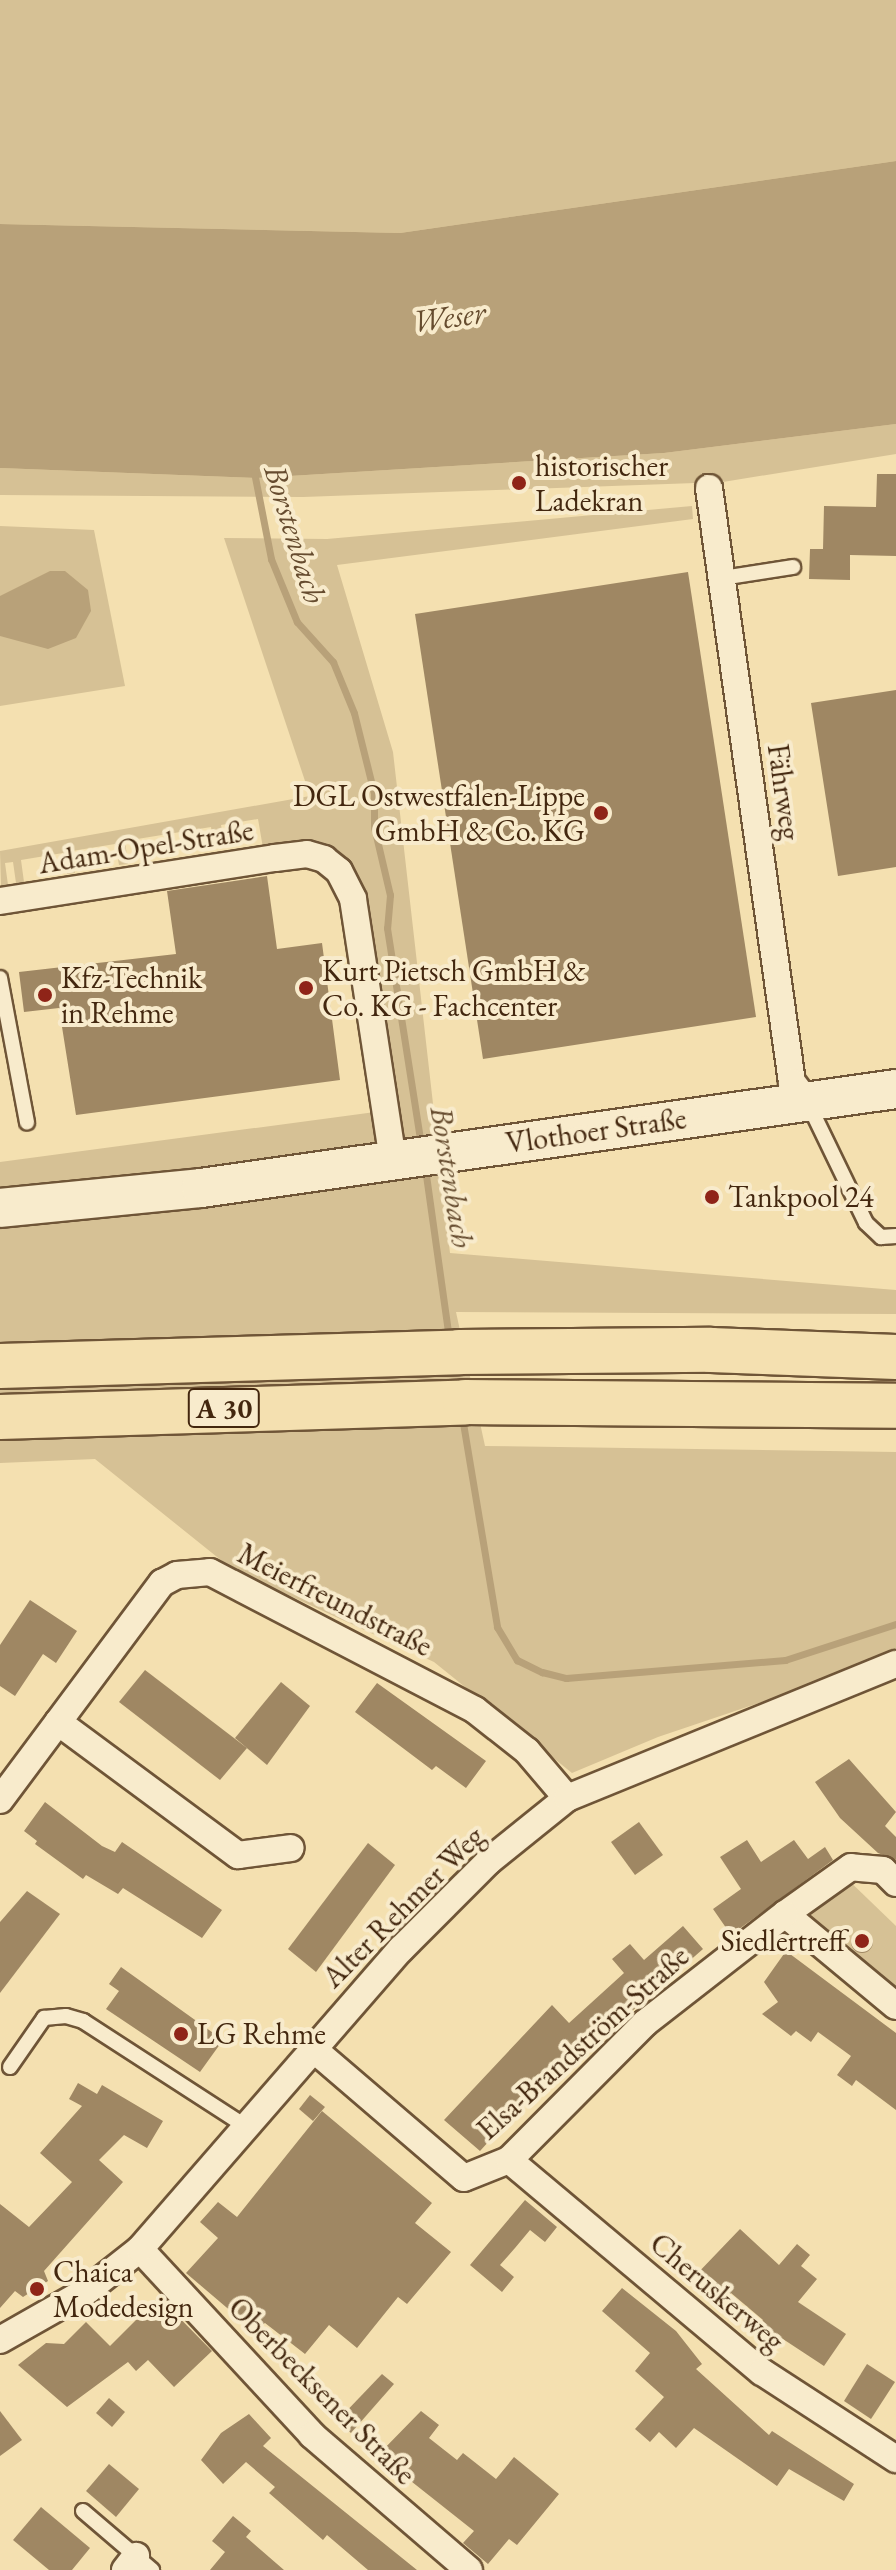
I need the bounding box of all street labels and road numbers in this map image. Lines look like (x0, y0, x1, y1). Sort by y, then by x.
street label: Fährweg (759, 742, 809, 842)
street label: Adam-Opel-Straße (36, 812, 256, 882)
street label: Vlothoer Straße (503, 1101, 689, 1161)
road number: A 30 (186, 1384, 262, 1432)
street label: Meierfreundstraße (232, 1536, 438, 1664)
street label: Alter Rehmer Weg (315, 1819, 491, 1995)
street label: Elsa-Brandström-Straße (470, 1939, 696, 2147)
street label: Cheruskerweg (642, 2225, 792, 2359)
street label: Oberbecksener Straße (221, 2290, 423, 2492)

